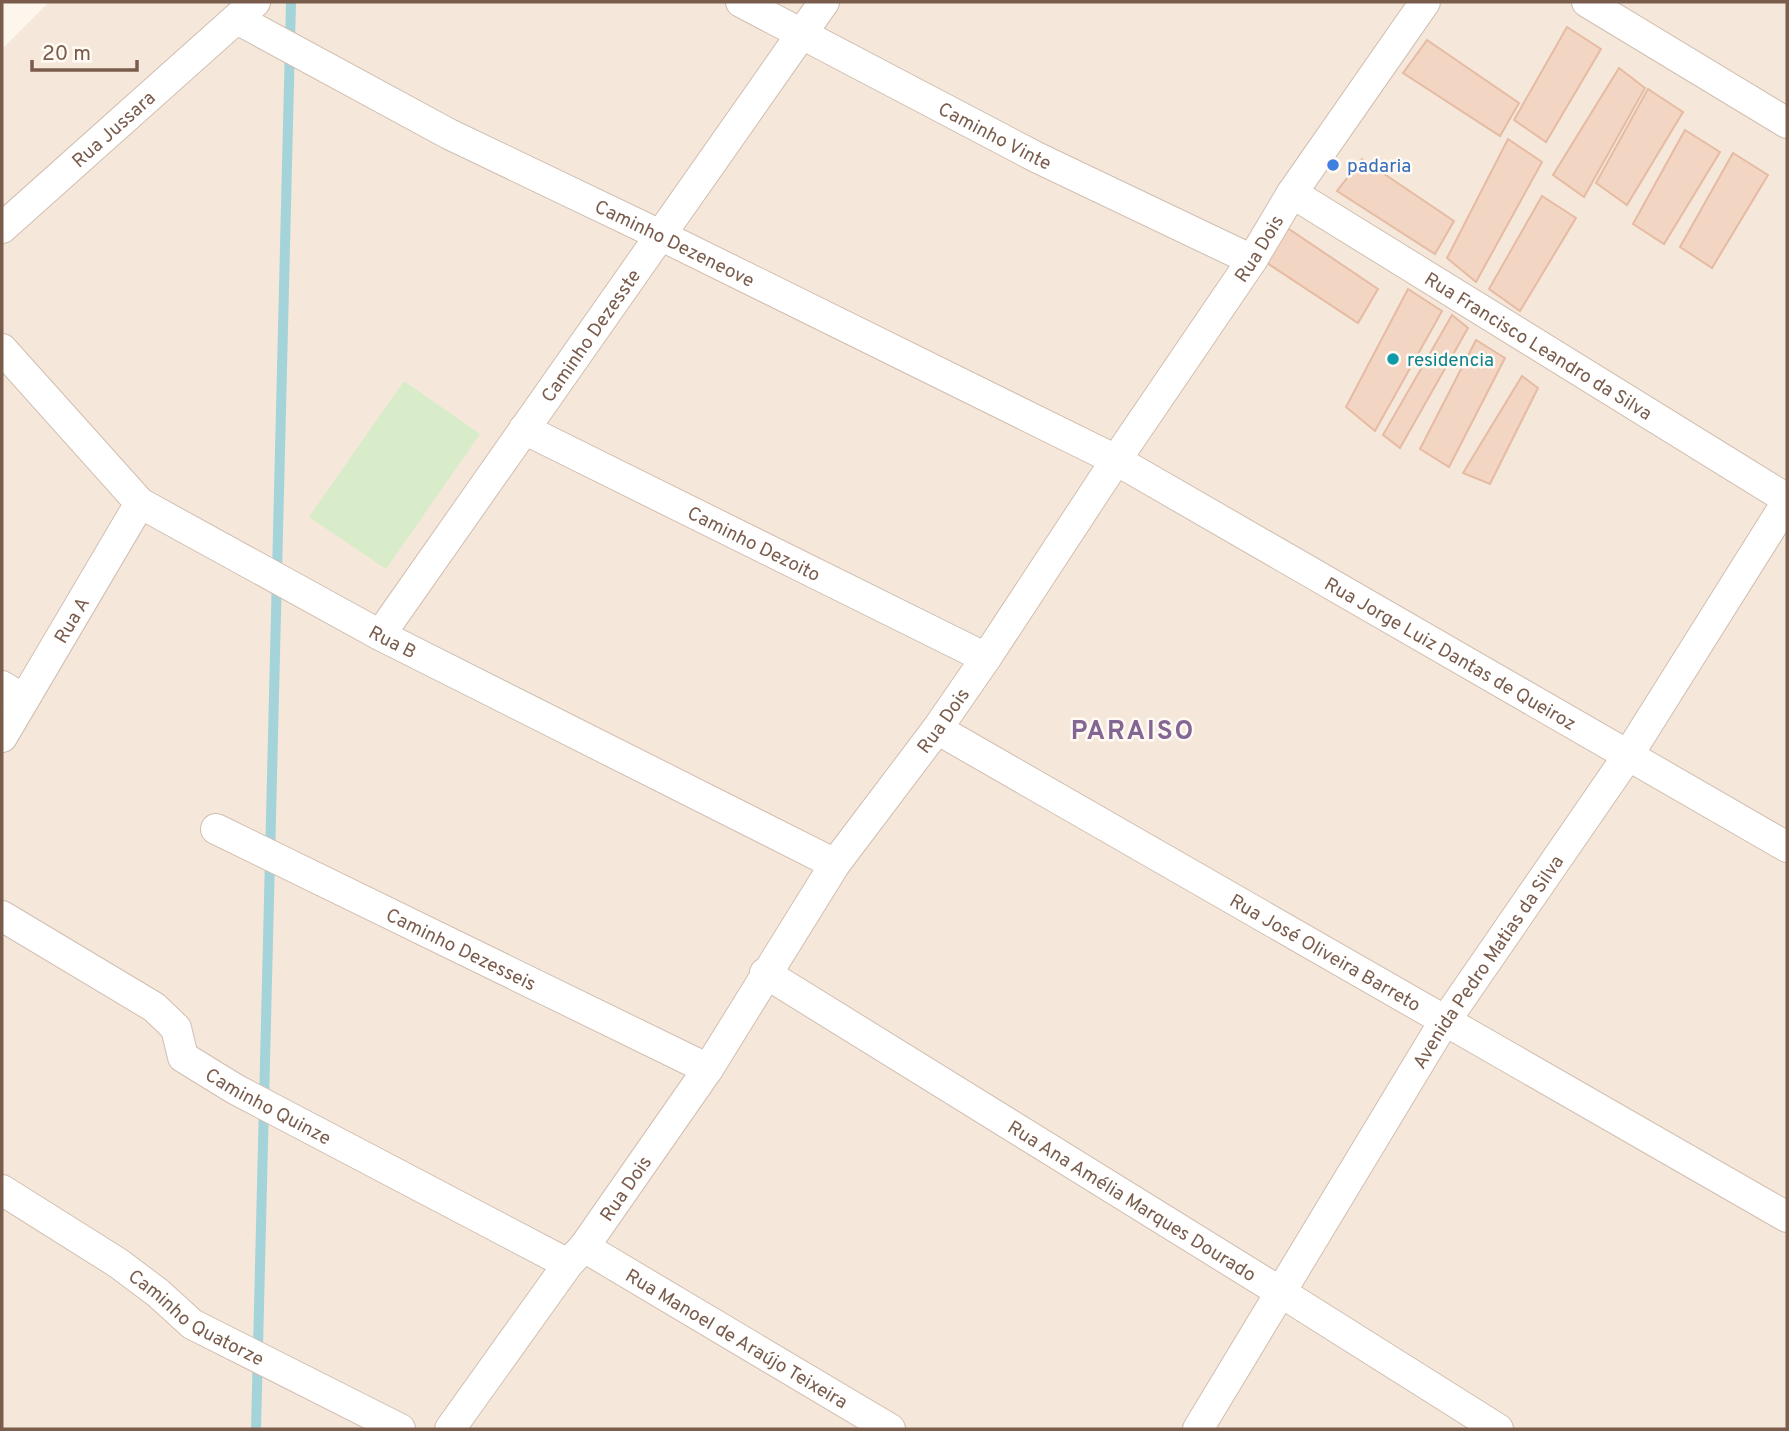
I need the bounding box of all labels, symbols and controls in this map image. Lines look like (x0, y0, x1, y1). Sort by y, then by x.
scale bar (32, 28, 136, 72)
text: 20 m (42, 41, 91, 68)
street label: Rua Jussara (68, 87, 161, 174)
street label: Caminho Vinte (934, 98, 1055, 176)
place label: padaria (1347, 155, 1411, 179)
marker: padaria (1325, 157, 1341, 173)
street label: Caminho Dezeneove (590, 196, 758, 294)
street label: Rua Dois (1230, 211, 1290, 288)
street label: Caminho Dezesste (537, 265, 647, 408)
street label: Rua Francisco Leandro da Silva (1419, 268, 1656, 427)
place label: residencia (1407, 349, 1494, 373)
marker: residencia (1385, 351, 1401, 367)
street label: Caminho Dezoito (683, 502, 824, 588)
street label: Rua Jorge Luiz Dantas de Queiroz (1320, 573, 1580, 737)
street label: Rua A (50, 593, 96, 648)
street label: Rua B (364, 621, 420, 665)
street label: Rua Dois (913, 684, 976, 759)
district label: PARAISO (1071, 716, 1195, 749)
street label: Avenida Pedro Matias da Silva (1408, 851, 1570, 1074)
street label: Rua José Oliveira Barreto (1225, 889, 1424, 1018)
street label: Caminho Dezesseis (381, 904, 540, 997)
street label: Caminho Quinze (200, 1063, 335, 1151)
street label: Rua Ana Amélia Marques Dourado (1003, 1116, 1260, 1288)
street label: Rua Dois (595, 1152, 658, 1227)
street label: Rua Manoel de Araújo Teixeira (620, 1264, 851, 1415)
street label: Caminho Quatorze (123, 1265, 267, 1372)

